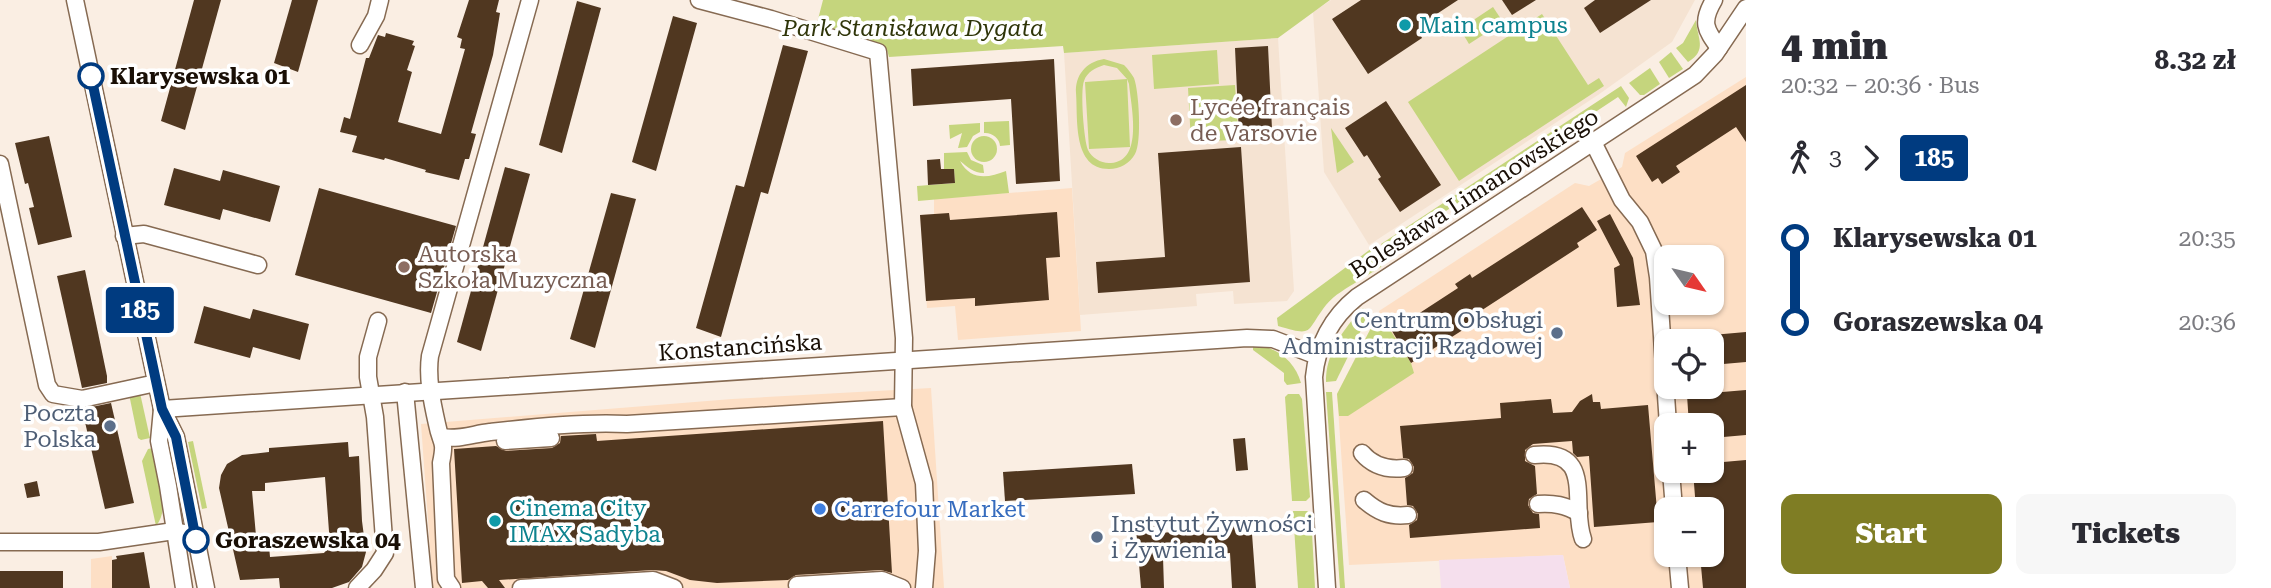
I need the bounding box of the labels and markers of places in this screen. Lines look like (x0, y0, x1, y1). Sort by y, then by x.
place label: Main campus (1419, 12, 1568, 39)
marker: Main campus (1397, 17, 1413, 33)
marker: Klarysewska 01 (78, 63, 104, 89)
place label: Klarysewska 01 (110, 63, 291, 90)
place label: Lycée français de Varsovie (1190, 94, 1350, 147)
marker: Lycée français de Varsovie (1168, 112, 1184, 128)
place label: Autorska Szkoła Muzyczna (418, 241, 609, 294)
marker: Autorska Szkoła Muzyczna (396, 259, 412, 275)
place label: Centrum Obsługi Administracji Rządowej (1282, 307, 1543, 360)
marker: Centrum Obsługi Administracji Rządowej (1549, 325, 1565, 341)
place label: Poczta Polska (23, 400, 97, 453)
marker: Poczta Polska (102, 418, 118, 434)
place label: Cinema City IMAX Sadyba (509, 495, 661, 548)
place label: Carrefour Market (834, 496, 1026, 523)
marker: Carrefour Market (812, 501, 828, 517)
place label: Instytut Żywności i Żywienia (1111, 511, 1313, 564)
marker: Cinema City IMAX Sadyba (487, 513, 503, 529)
marker: Goraszewska 04 (183, 527, 209, 553)
place label: Goraszewska 04 (215, 527, 401, 554)
marker: Instytut Żywności i Żywienia (1089, 529, 1105, 545)

